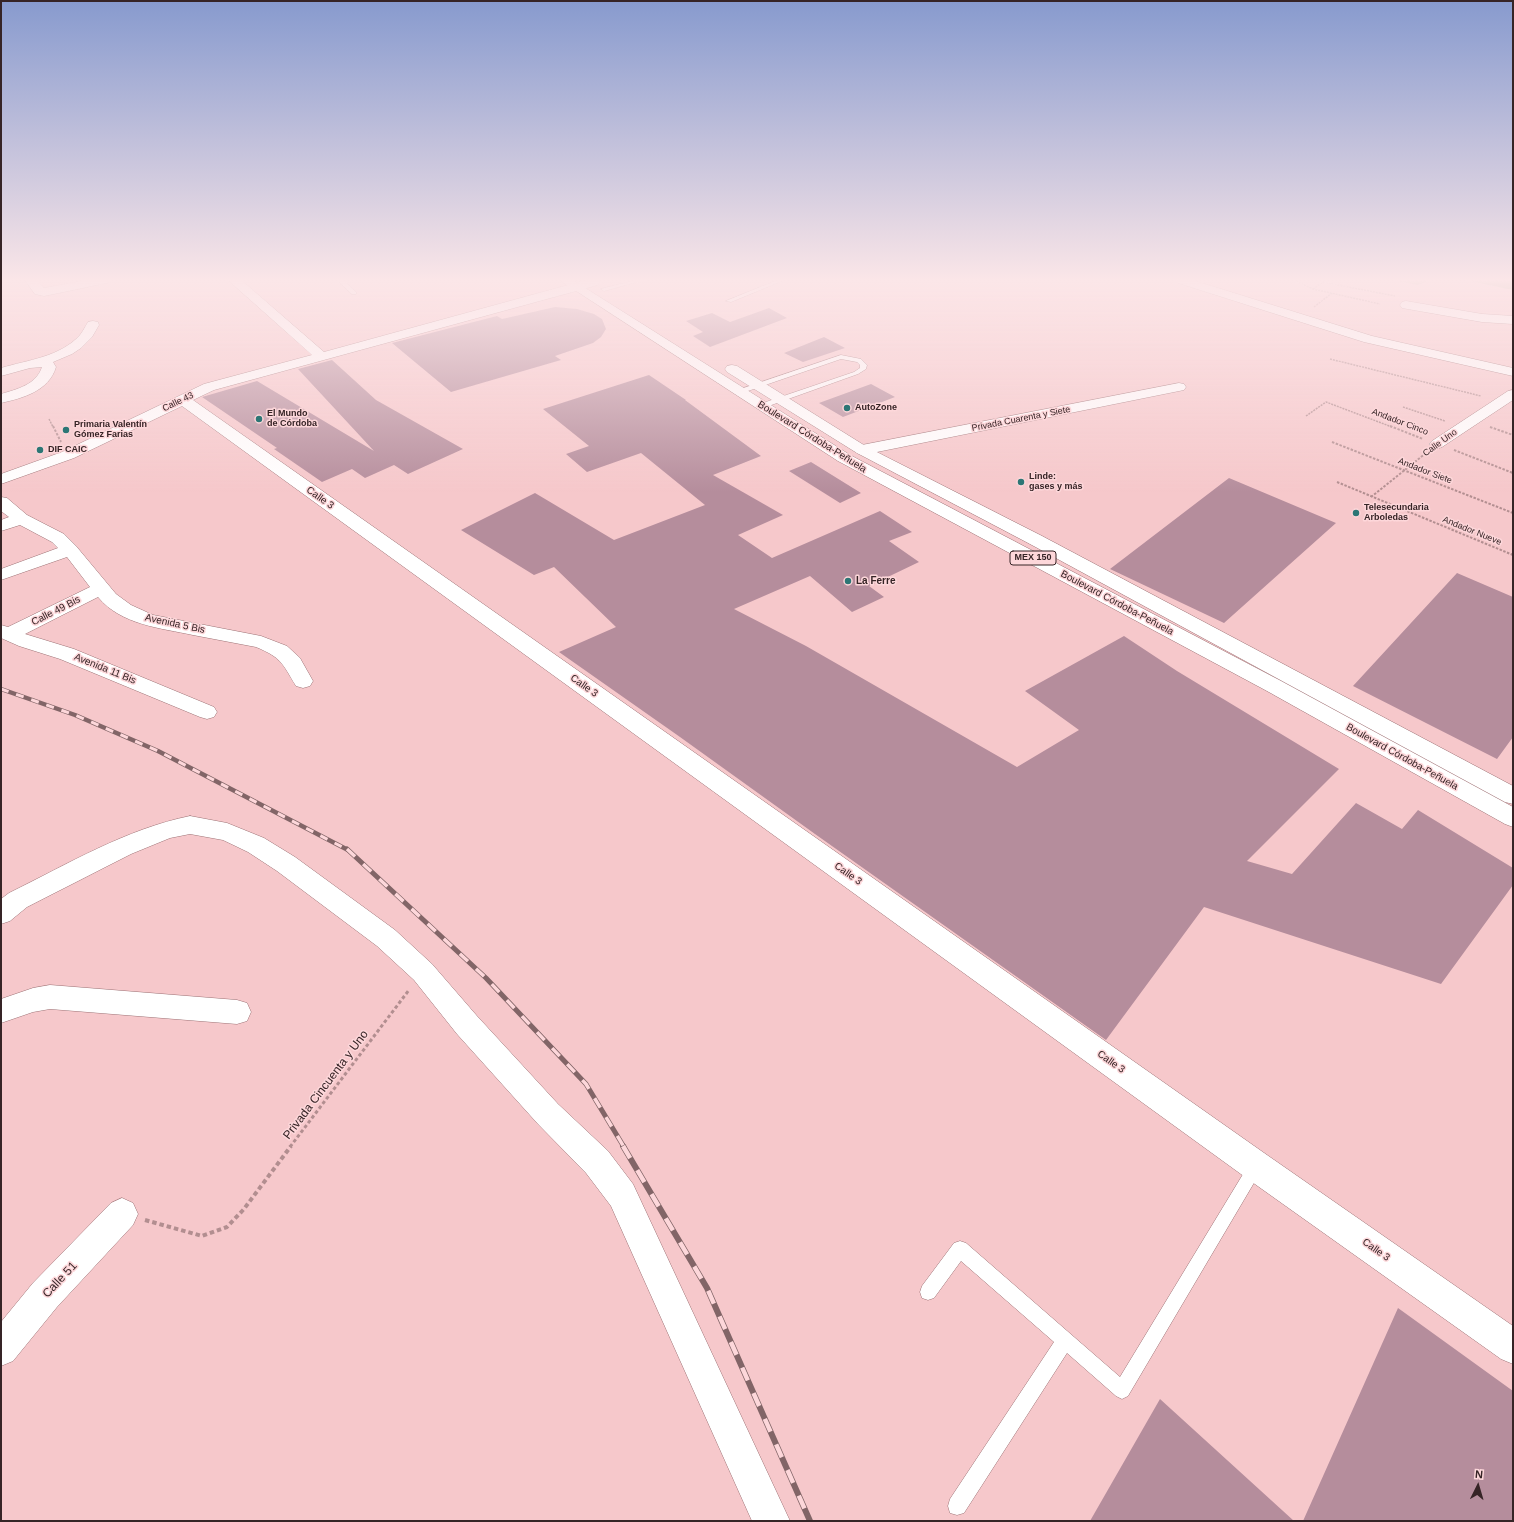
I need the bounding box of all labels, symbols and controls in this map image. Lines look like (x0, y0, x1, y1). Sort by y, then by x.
street label: Calle 43 (161, 390, 195, 414)
street label: Boulevard Córdoba-Peñuela (755, 398, 869, 476)
marker: AutoZone (842, 403, 852, 413)
place label: AutoZone (855, 403, 897, 413)
street label: Privada Cuarenta y Siete (971, 404, 1071, 434)
street label: Andador Cinco (1370, 406, 1430, 438)
place label: El Mundo de Córdoba (267, 409, 317, 430)
marker: El Mundo de Córdoba (254, 414, 264, 424)
place label: Primaria Valentín Gómez Farias (74, 420, 147, 441)
marker: Primaria Valentín Gómez Farias (61, 425, 71, 435)
street label: Calle Uno (1421, 427, 1459, 459)
marker: DIF CAIC (35, 445, 45, 455)
place label: DIF CAIC (48, 445, 87, 455)
street label: Andador Siete (1396, 456, 1454, 486)
place label: Linde: gases y más (1029, 472, 1083, 493)
marker: Linde: gases y más (1016, 477, 1026, 487)
street label: Calle 3 (304, 484, 336, 512)
place label: Telesecundaria Arboledas (1364, 503, 1429, 524)
marker: Telesecundaria Arboledas (1351, 508, 1361, 518)
street label: Andador Nueve (1441, 514, 1503, 548)
road number: MEX 150 (1010, 551, 1056, 565)
street label: Boulevard Córdoba-Peñuela (1058, 568, 1176, 638)
place label: La Ferre (856, 575, 895, 587)
marker: La Ferre (843, 576, 853, 586)
street label: Calle 49 Bis (30, 594, 82, 628)
street label: Avenida 5 Bis (144, 612, 206, 636)
street label: Avenida 11 Bis (72, 651, 138, 687)
street label: Calle 3 (568, 672, 600, 700)
street label: Boulevard Córdoba-Peñuela (1344, 721, 1460, 793)
street label: Calle 3 (832, 860, 864, 888)
street label: Privada Cincuenta y Uno (280, 1028, 372, 1142)
street label: Calle 3 (1095, 1048, 1127, 1076)
street label: Calle 3 (1360, 1236, 1392, 1264)
street label: Calle 51 (40, 1259, 80, 1301)
north arrow (1458, 1466, 1498, 1506)
text: N (1475, 1468, 1484, 1480)

